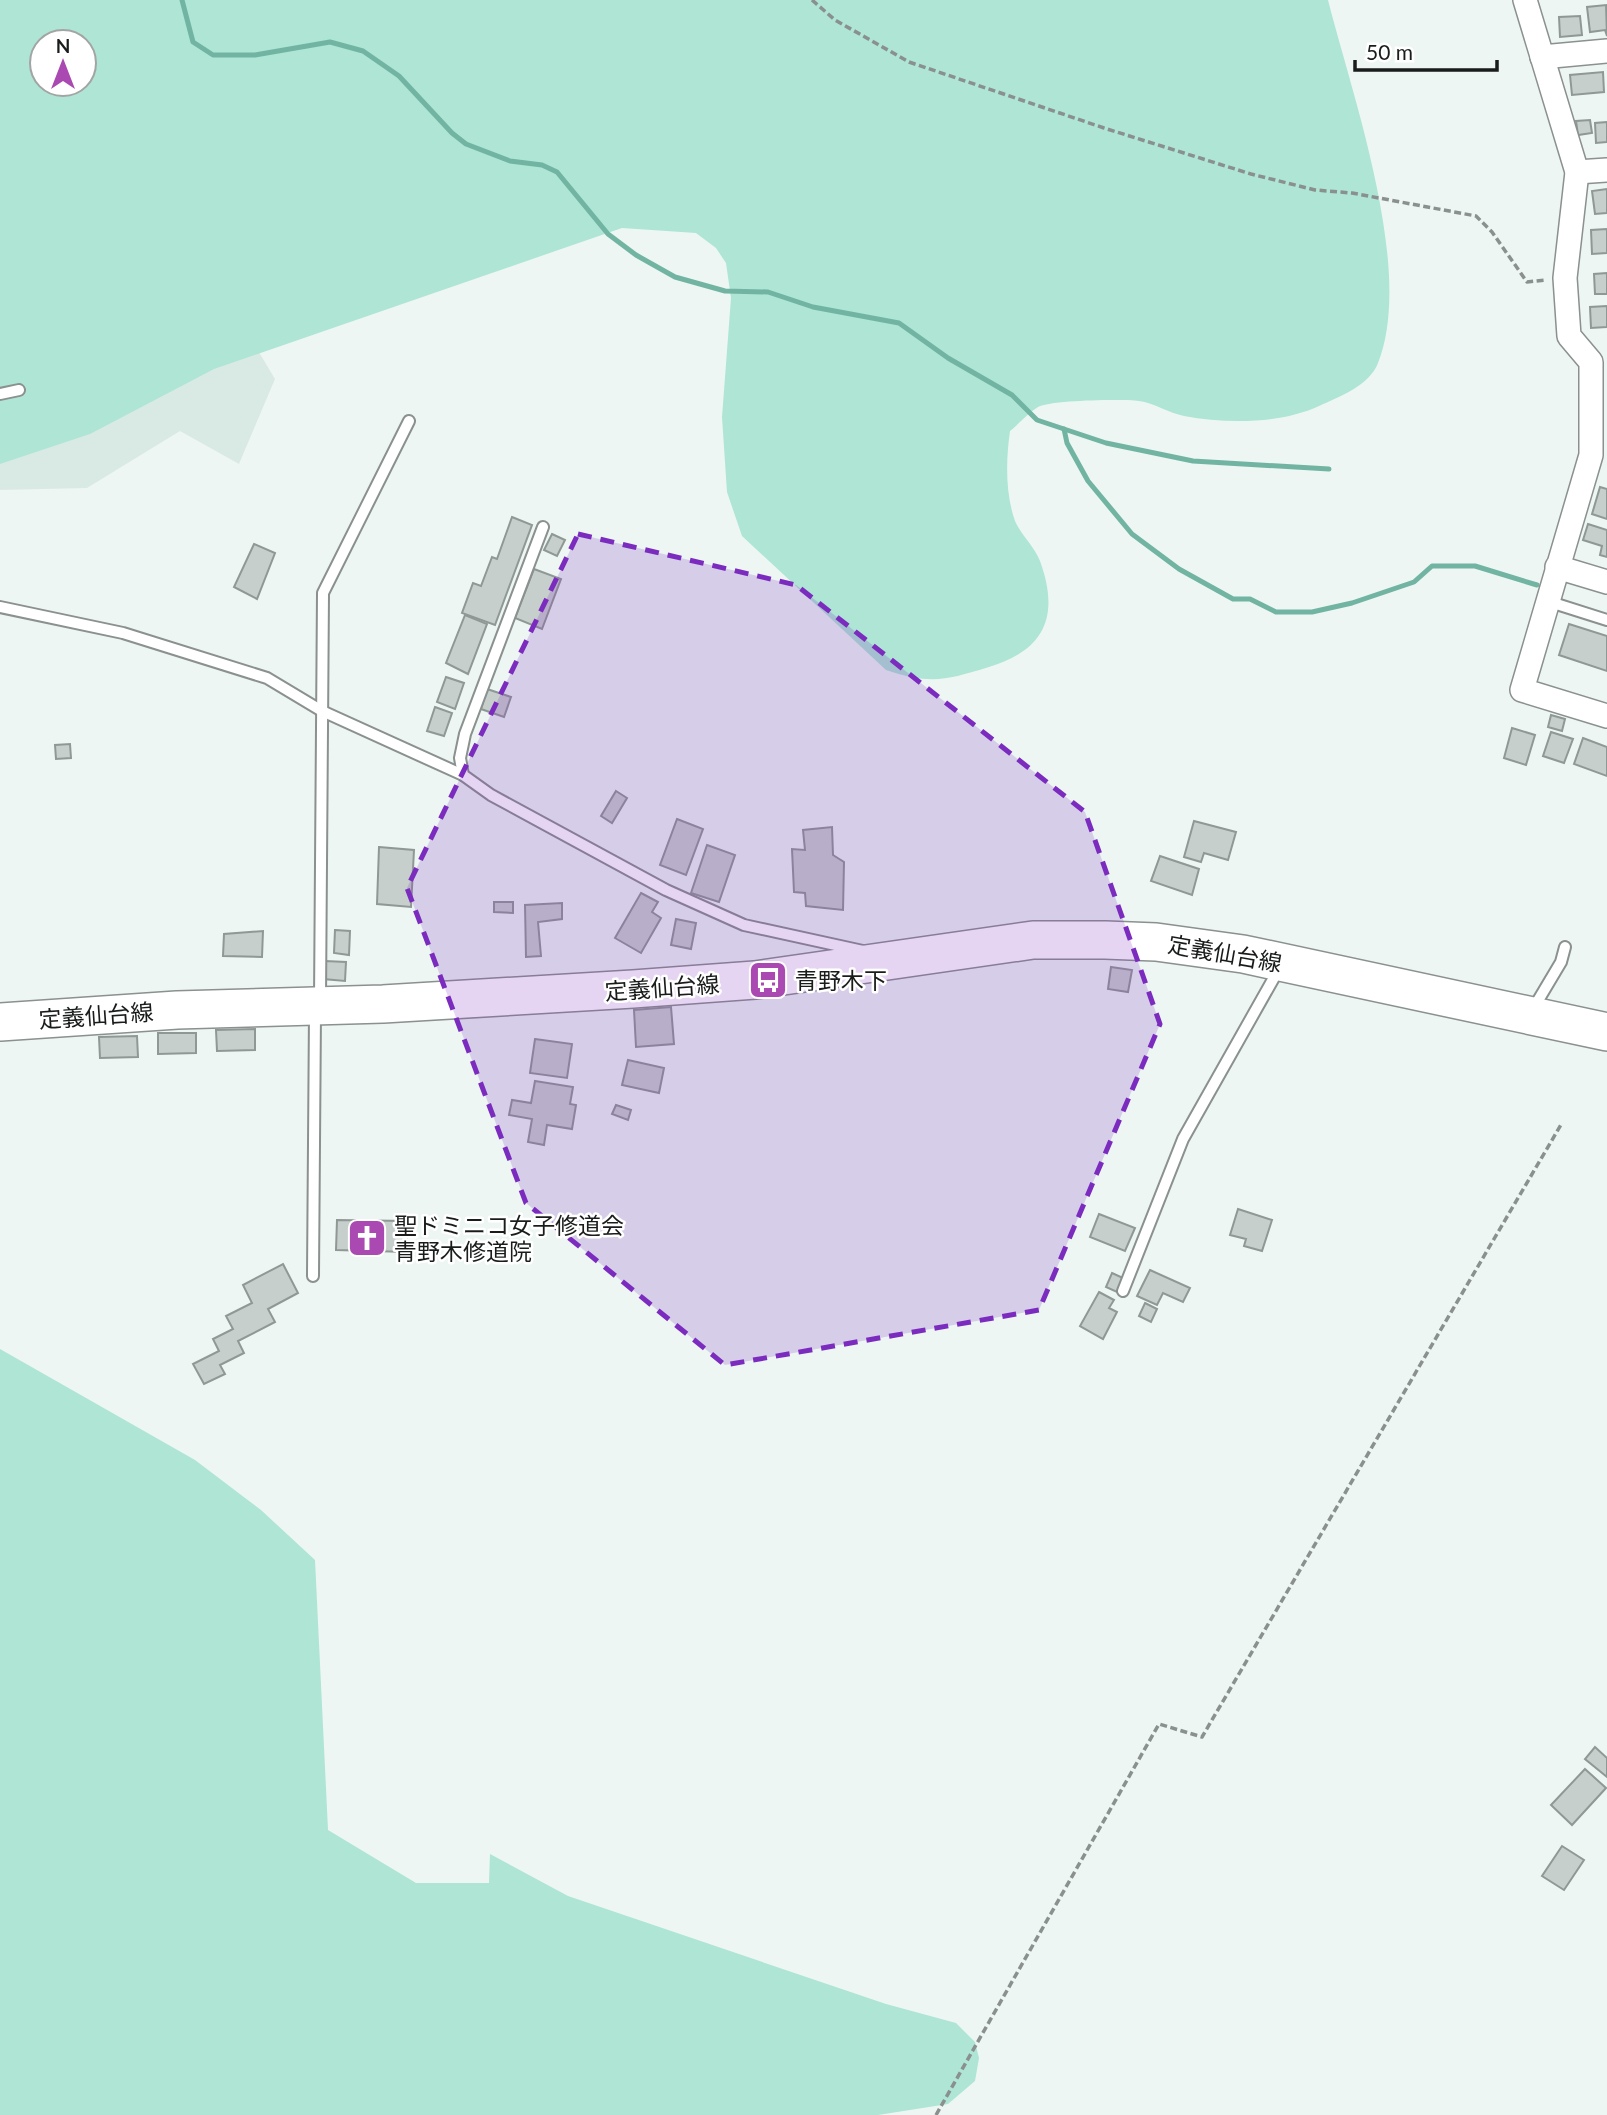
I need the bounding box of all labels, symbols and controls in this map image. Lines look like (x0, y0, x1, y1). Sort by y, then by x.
north arrow (28, 28, 98, 98)
scale bar (1355, 28, 1497, 72)
text: N (56, 34, 70, 57)
text: 50 m (1366, 39, 1413, 64)
street label: 定義仙台線 (1166, 929, 1284, 977)
bus stop icon: 青野木下 (747, 959, 789, 1001)
place label: 青野木下 (795, 966, 887, 994)
street label: 定義仙台線 (604, 969, 720, 1005)
street label: 定義仙台線 (38, 997, 154, 1033)
place label: 聖ドミニコ女子修道会 青野木修道院 (394, 1211, 624, 1265)
church icon: 聖ドミニコ女子修道会 青野木修道院 (346, 1217, 388, 1259)

